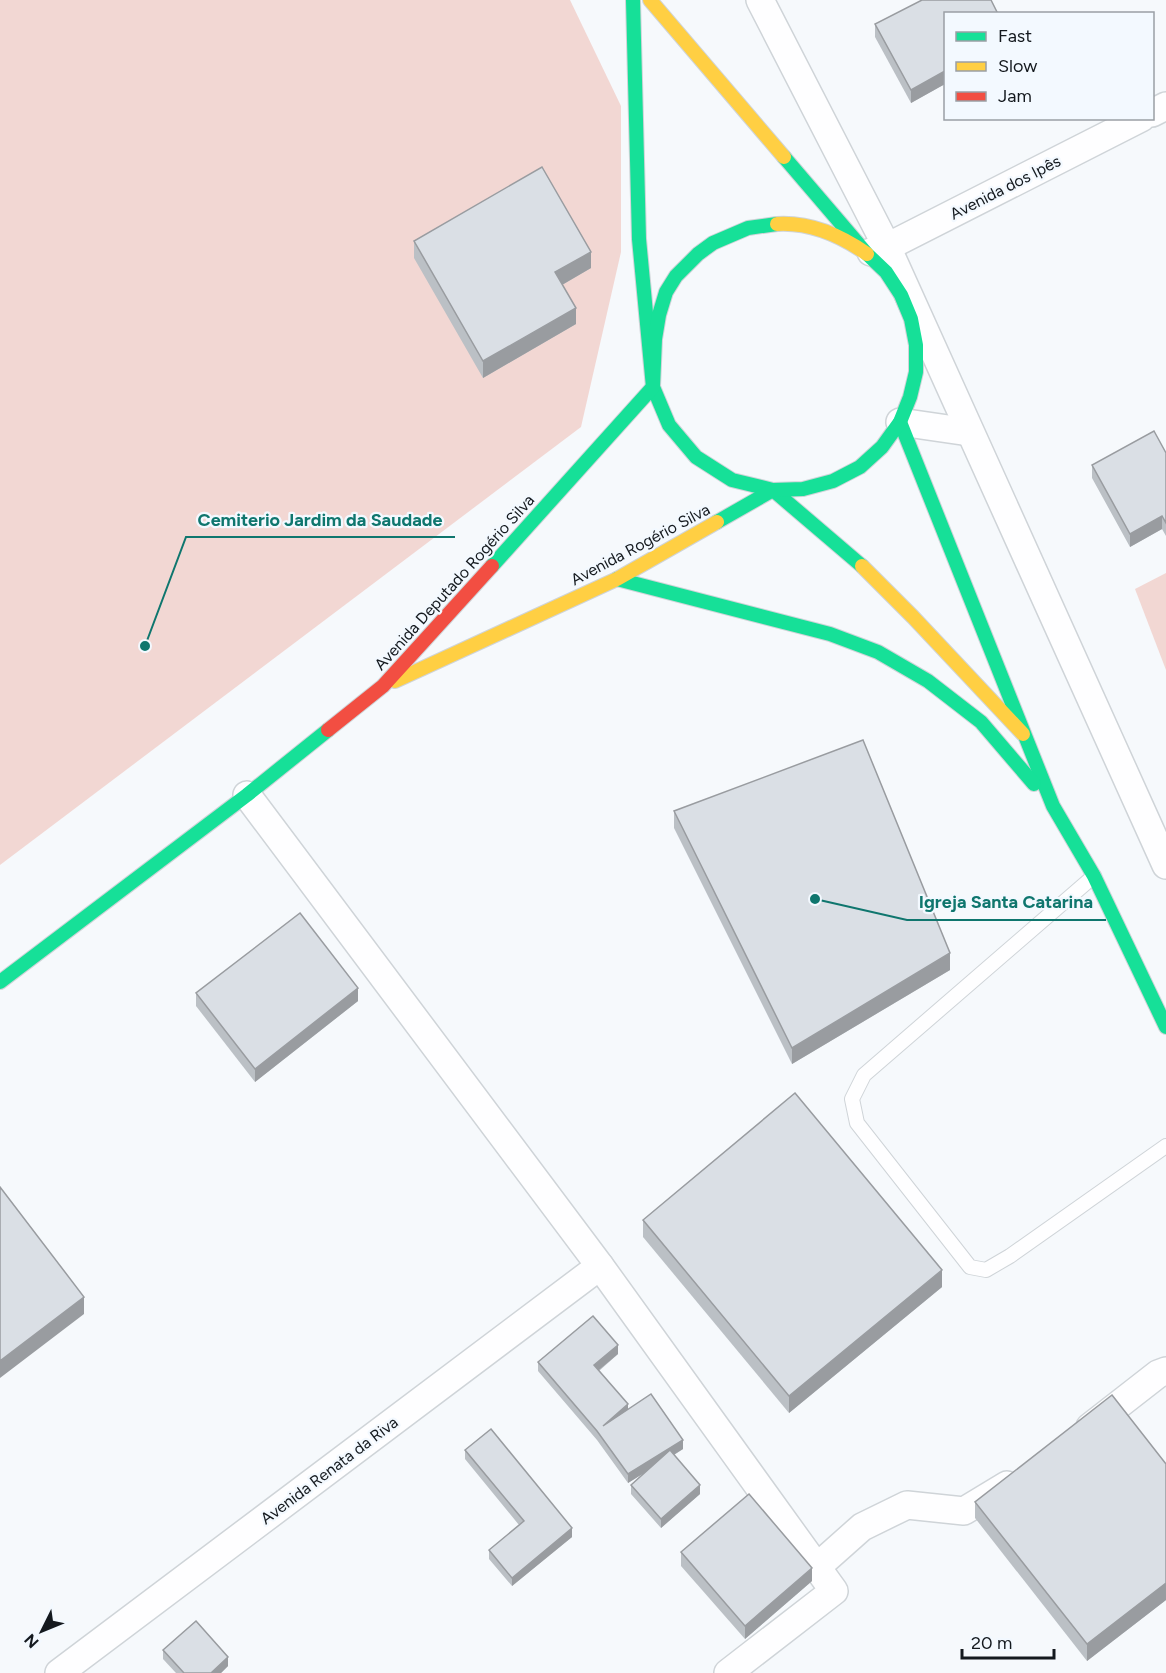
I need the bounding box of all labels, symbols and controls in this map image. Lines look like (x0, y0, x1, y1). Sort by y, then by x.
legend (944, 12, 1154, 120)
text: Fast (998, 25, 1032, 47)
text: Slow (998, 55, 1037, 77)
text: Jam (998, 85, 1032, 107)
street label: Avenida dos Ipês (947, 151, 1064, 224)
street label: Avenida Deputado Rogério Silva (370, 491, 538, 674)
street label: Avenida Rogério Silva (567, 500, 713, 589)
callout: Cemiterio Jardim da Saudade (186, 501, 455, 537)
text: Cemiterio Jardim da Saudade (198, 509, 442, 531)
callout: Igreja Santa Catarina (907, 884, 1106, 920)
text: Igreja Santa Catarina (919, 891, 1093, 913)
street label: Avenida Renata da Riva (257, 1413, 402, 1528)
north arrow (12, 1601, 72, 1661)
scale bar (962, 1622, 1054, 1660)
text: N (20, 1630, 43, 1652)
text: 20 m (971, 1632, 1012, 1654)

